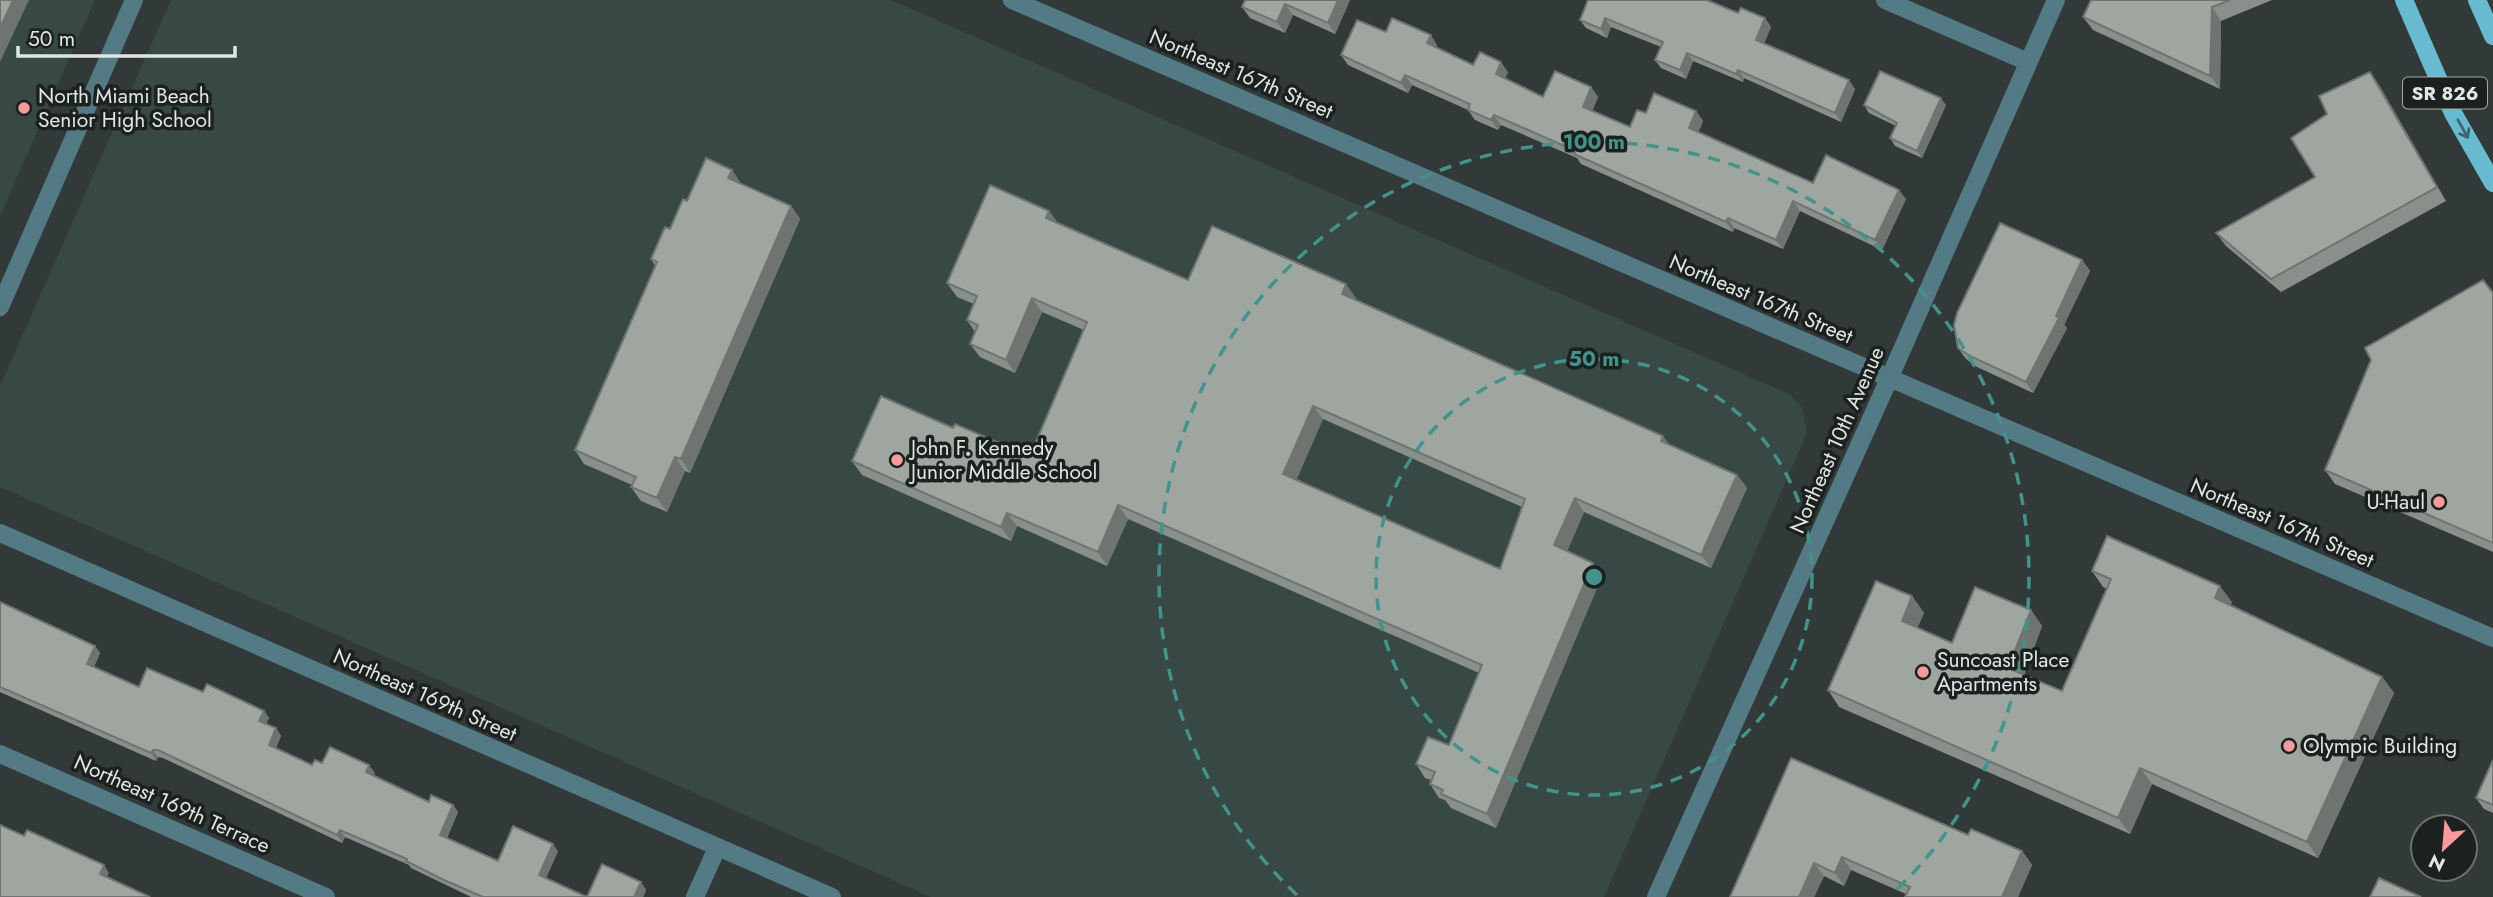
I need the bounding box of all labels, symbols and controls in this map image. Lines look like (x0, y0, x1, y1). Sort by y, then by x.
scale bar (18, 14, 234, 58)
street label: Northeast 167th Street (1145, 22, 1337, 126)
text: 50 m (28, 24, 75, 54)
road number: SR 826 (2403, 78, 2487, 108)
place label: North Miami Beach Senior High School (38, 81, 212, 135)
marker: North Miami Beach Senior High School (16, 100, 32, 116)
one-way arrow (2457, 118, 2470, 139)
text: 100 m (1563, 127, 1625, 157)
street label: Northeast 167th Street (1665, 247, 1857, 351)
street label: Northeast 10th Avenue (1782, 342, 1892, 538)
text: 50 m (1569, 344, 1619, 374)
place label: John F. Kennedy Junior Middle School (908, 433, 1097, 487)
marker: John F. Kennedy Junior Middle School (889, 452, 905, 468)
street label: Northeast 167th Street (2186, 471, 2378, 575)
place label: U-Haul (2366, 487, 2425, 517)
marker: U-Haul (2431, 494, 2447, 510)
centre of rings (1582, 565, 1606, 589)
street label: Northeast 169th Street (329, 641, 521, 749)
place label: Suncoast Place Apartments (1937, 645, 2069, 699)
marker: Suncoast Place Apartments (1915, 664, 1931, 680)
place label: Olympic Building (2303, 731, 2457, 761)
marker: Olympic Building (2281, 738, 2297, 754)
street label: Northeast 169th Terrace (69, 747, 275, 861)
north arrow (2409, 813, 2479, 883)
text: N (2424, 847, 2449, 878)

